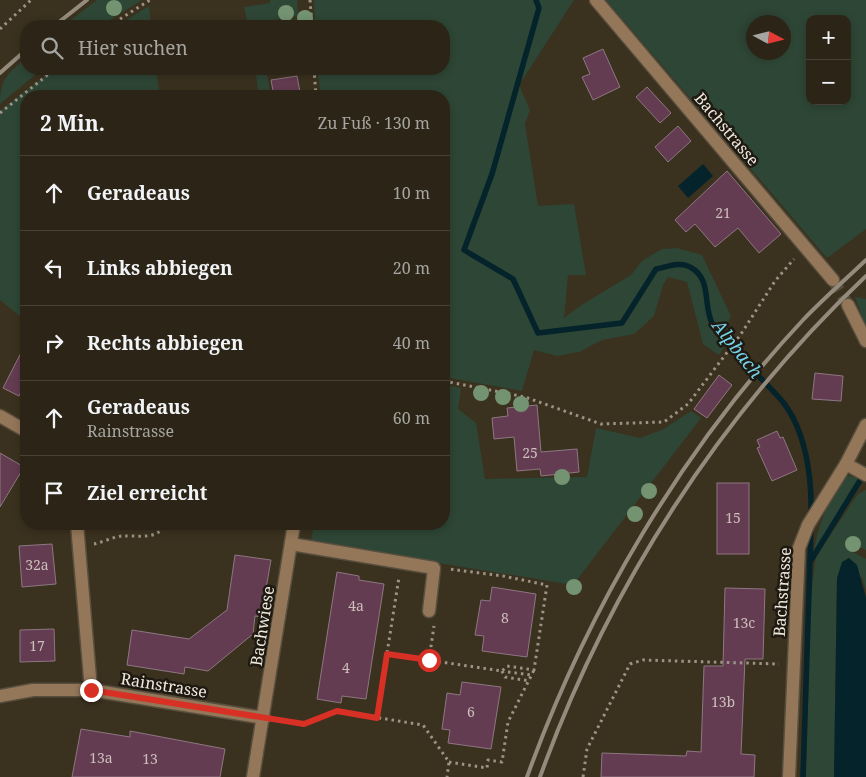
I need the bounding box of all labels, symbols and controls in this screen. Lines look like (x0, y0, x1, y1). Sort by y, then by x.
north arrow (746, 15, 791, 60)
map controls (806, 15, 851, 105)
button: + (806, 15, 851, 60)
search box (20, 20, 450, 75)
icon: search (38, 34, 66, 62)
text: Hier suchen (78, 35, 188, 61)
button: − (806, 60, 851, 105)
street label: Bachstrasse (690, 88, 764, 170)
text: 2 Min. (40, 109, 105, 137)
text: Zu Fuß · 130 m (318, 112, 430, 134)
icon: ahead (40, 179, 68, 207)
text: Geradeaus (87, 180, 190, 206)
text: 10 m (393, 182, 430, 204)
house number: 21 (715, 203, 731, 222)
icon: left (40, 254, 68, 282)
text: Links abbiegen (87, 255, 233, 281)
text: 20 m (393, 257, 430, 279)
water label: Alpbach (706, 312, 769, 383)
icon: right (40, 329, 68, 357)
text: Rechts abbiegen (87, 330, 244, 356)
text: 40 m (393, 332, 430, 354)
text: Geradeaus (87, 394, 190, 420)
icon: ahead (40, 404, 68, 432)
text: 60 m (393, 407, 430, 429)
text: Rainstrasse (87, 420, 174, 442)
house number: 25 (522, 443, 538, 462)
icon: arrive (40, 479, 68, 507)
text: Ziel erreicht (87, 480, 208, 506)
house number: 15 (725, 508, 741, 527)
street label: Bachstrasse (768, 547, 796, 637)
house number: 32a (25, 555, 49, 574)
street label: Bachwiese (245, 584, 279, 668)
house number: 4a (348, 596, 364, 615)
house number: 8 (501, 608, 509, 627)
house number: 13c (733, 613, 755, 632)
house number: 17 (29, 636, 45, 655)
route start (418, 649, 441, 672)
house number: 4 (342, 658, 350, 677)
street label: Rainstrasse (119, 667, 209, 703)
route end (80, 679, 103, 702)
house number: 13b (711, 692, 735, 711)
house number: 6 (467, 702, 475, 721)
house number: 13a (89, 748, 113, 767)
house number: 13 (142, 749, 158, 768)

